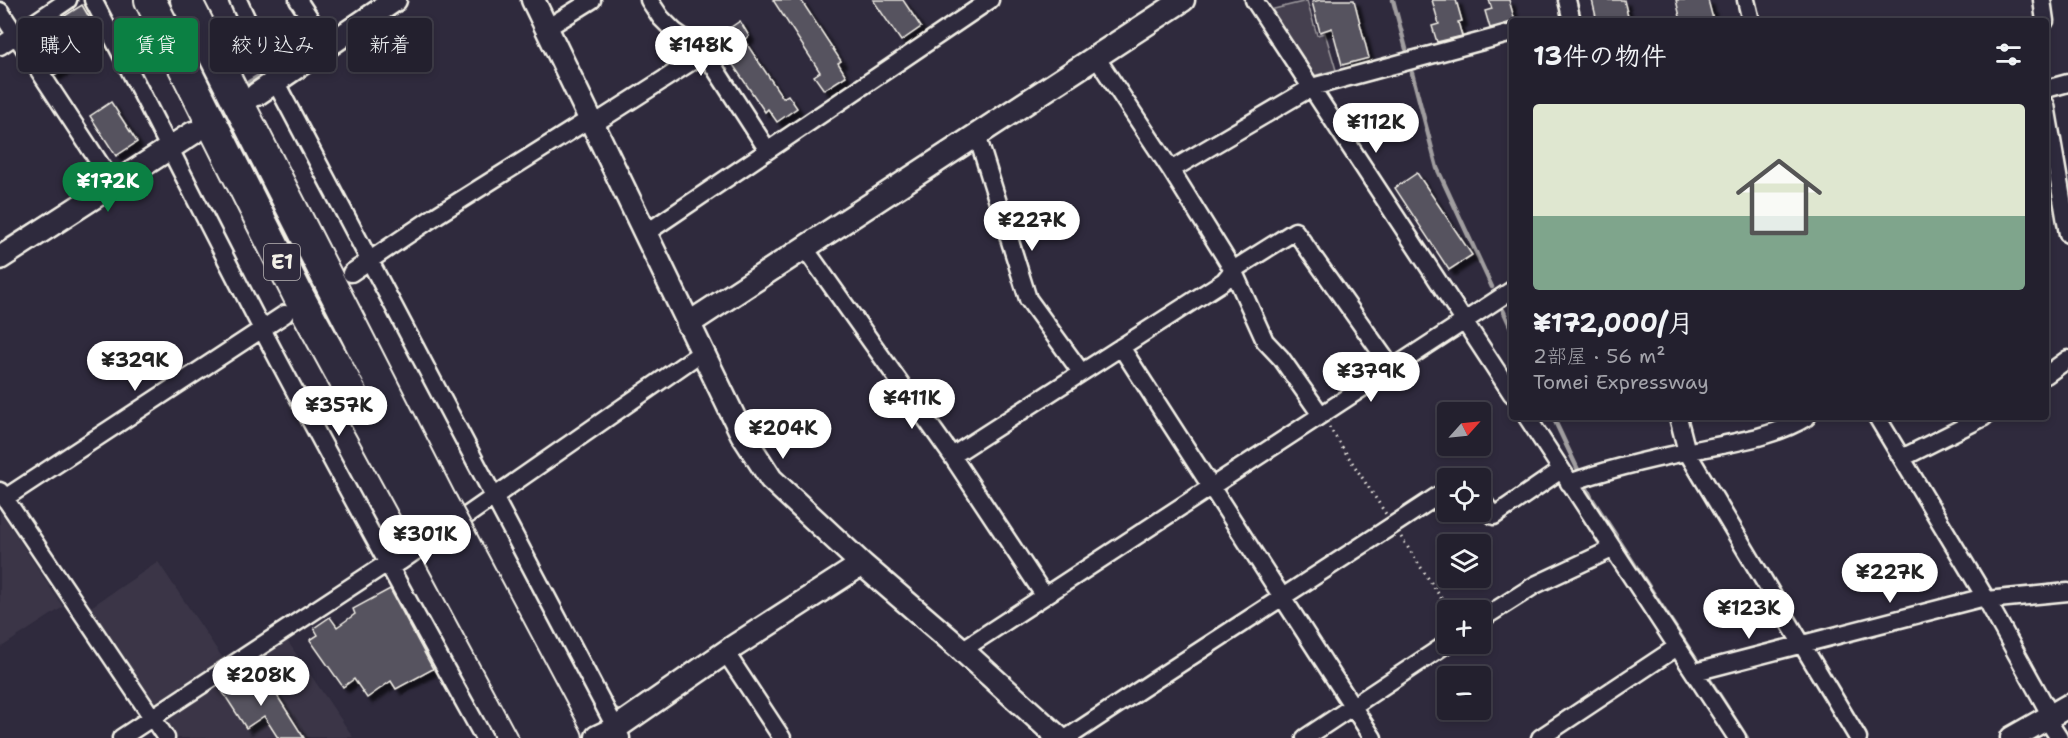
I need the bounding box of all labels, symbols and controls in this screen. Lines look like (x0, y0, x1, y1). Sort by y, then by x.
chip: 購入 (18, 18, 102, 72)
chip: 賃貸 (114, 18, 198, 72)
chip: 絞り込み (210, 18, 336, 72)
chip: 新着 (348, 18, 432, 72)
pin: ¥148K (659, 26, 743, 77)
text: ¥148K (669, 32, 733, 58)
text: 13件の物件 (1533, 38, 1667, 73)
icon: filters (1992, 38, 2025, 71)
pin: ¥112K (1334, 103, 1418, 154)
text: ¥112K (1347, 109, 1405, 135)
icon: home (1725, 143, 1833, 251)
pin: ¥172K (66, 162, 150, 213)
text: ¥172K (76, 168, 140, 194)
pin: ¥227K (990, 201, 1074, 252)
text: ¥227K (998, 207, 1066, 233)
road number: E1 (264, 244, 300, 280)
text: ¥172,000/月 (1533, 305, 1694, 340)
pin: ¥329K (93, 341, 177, 392)
text: 2部屋 · 56 m² (1533, 343, 1665, 369)
text: ¥329K (101, 347, 169, 373)
pin: ¥379K (1329, 352, 1413, 403)
text: ¥379K (1337, 358, 1405, 384)
text: Tomei Expressway (1533, 369, 1709, 395)
pin: ¥411K (870, 379, 954, 430)
text: ¥411K (883, 385, 941, 411)
pin: ¥357K (297, 386, 381, 437)
text: ¥357K (305, 392, 373, 418)
north arrow (1437, 402, 1491, 456)
map controls (1437, 402, 1491, 720)
pin: ¥204K (741, 409, 825, 460)
text: ¥204K (748, 415, 818, 441)
button: locate (1437, 468, 1491, 522)
pin: ¥301K (383, 515, 467, 566)
text: ¥301K (393, 521, 457, 547)
button: layers (1437, 534, 1491, 588)
pin: ¥227K (1848, 553, 1932, 604)
text: ¥227K (1856, 559, 1924, 585)
pin: ¥123K (1707, 589, 1791, 640)
text: ¥123K (1717, 595, 1781, 621)
button: + (1437, 600, 1491, 654)
pin: ¥208K (219, 656, 303, 707)
text: ¥208K (226, 662, 296, 688)
button: − (1437, 666, 1491, 720)

